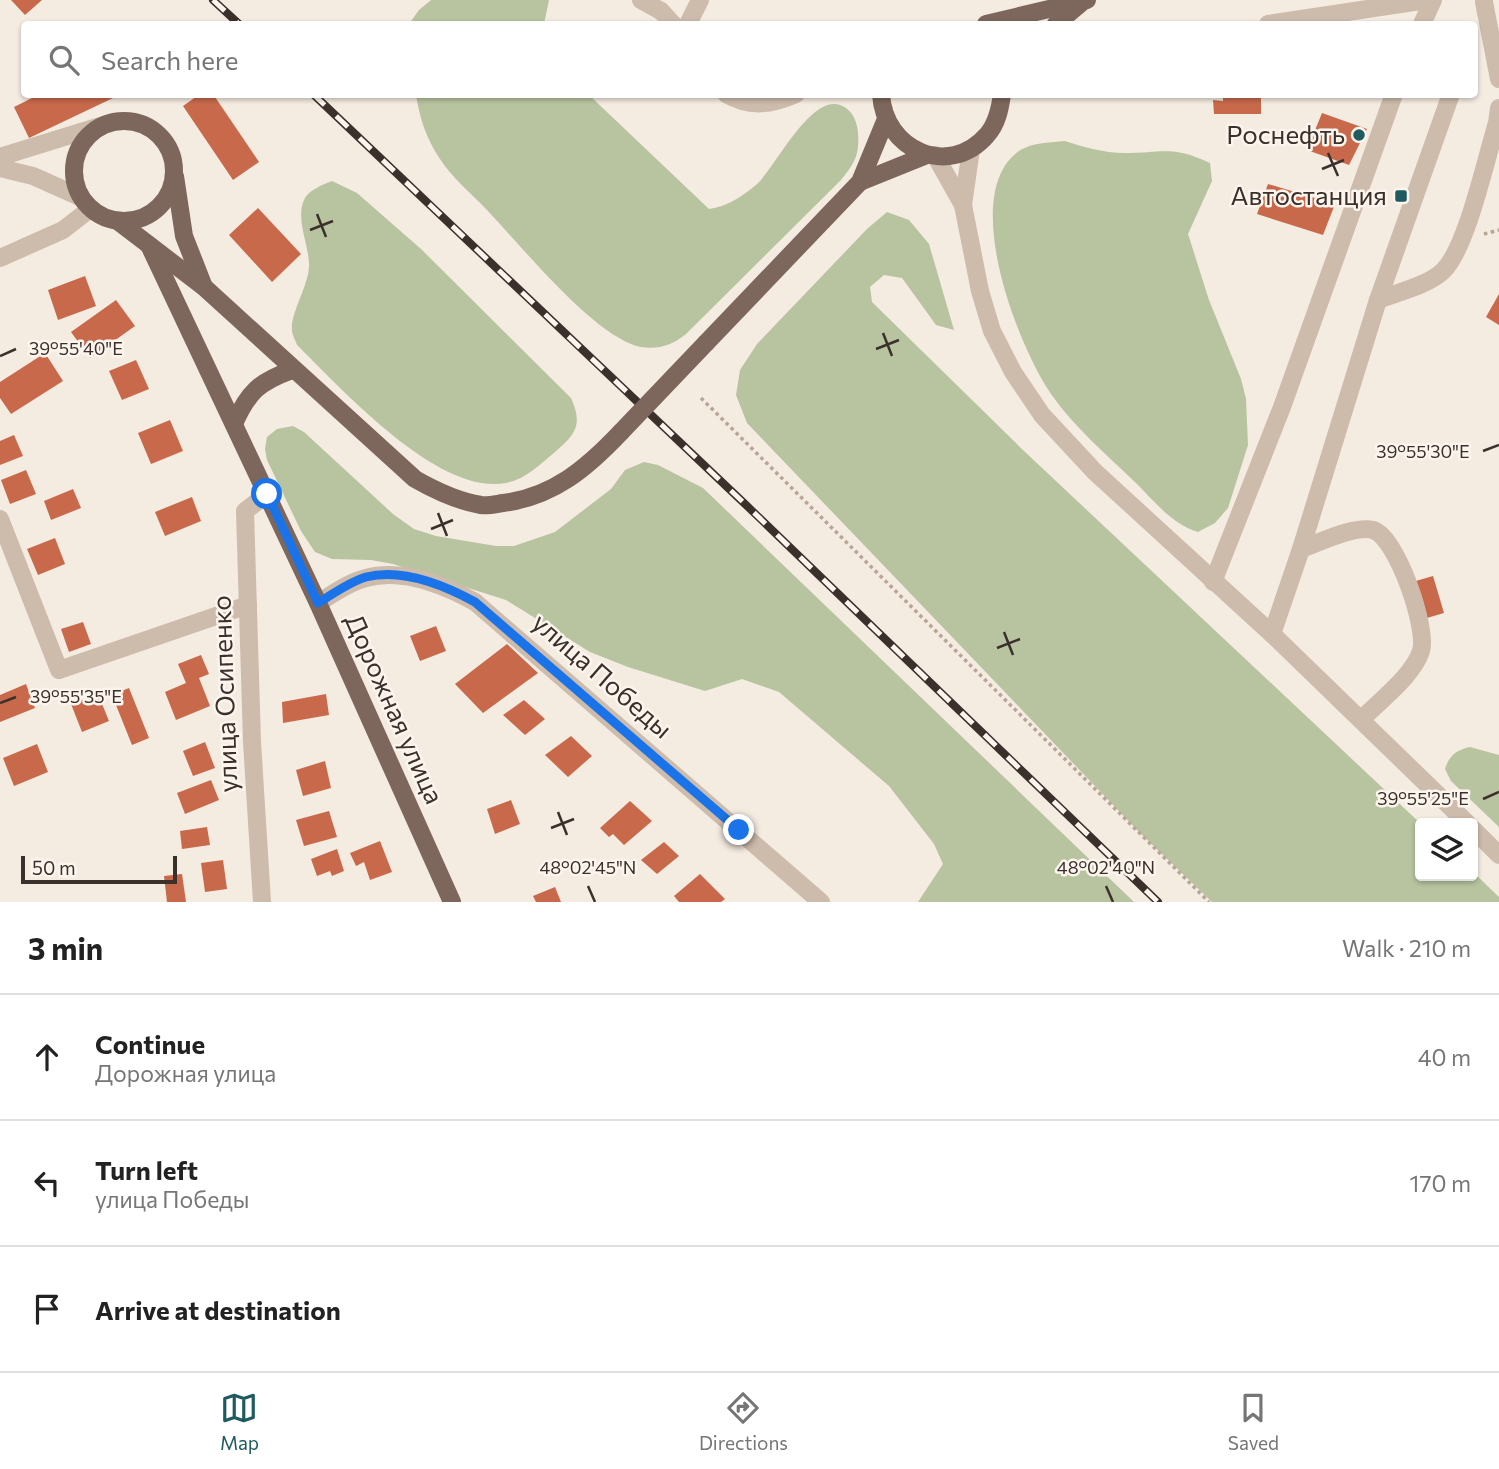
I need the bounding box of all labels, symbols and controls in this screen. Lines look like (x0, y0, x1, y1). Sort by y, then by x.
search box (21, 21, 1478, 98)
icon: search (45, 41, 83, 79)
text: Search here (101, 44, 239, 75)
place label: Роснефть (1226, 118, 1345, 149)
marker: Роснефть (1351, 127, 1367, 143)
place label: Автостанция (1231, 179, 1387, 210)
marker: Автостанция (1393, 188, 1409, 204)
text: 39°55'40"E (29, 337, 123, 359)
text: 39°55'30"E (1376, 440, 1470, 462)
route start (251, 478, 282, 509)
street label: улица Осипенко (205, 595, 242, 793)
street label: улица Победы (527, 606, 679, 744)
street label: Дорожная улица (340, 609, 451, 808)
text: 39°55'35"E (30, 685, 122, 707)
text: 39°55'25"E (1377, 787, 1469, 809)
route end (723, 814, 754, 845)
map controls (1415, 818, 1478, 881)
button: layers (1415, 818, 1478, 881)
scale bar (21, 853, 177, 885)
text: 50 m (32, 856, 76, 879)
text: 48°02'45"N (540, 856, 636, 878)
text: 48°02'40"N (1057, 856, 1155, 878)
text: 3 min (28, 929, 103, 966)
text: Walk · 210 m (1342, 934, 1471, 962)
text: Continue (95, 1028, 205, 1059)
icon: ahead (28, 1038, 66, 1076)
text: 40 m (1418, 1043, 1471, 1071)
text: Дорожная улица (95, 1059, 276, 1087)
text: Turn left (95, 1154, 198, 1185)
icon: left (28, 1164, 66, 1202)
text: 170 m (1410, 1169, 1471, 1197)
text: улица Победы (95, 1185, 249, 1213)
icon: arrive (28, 1290, 66, 1328)
text: Arrive at destination (95, 1294, 341, 1325)
tab: Map (220, 1389, 259, 1454)
tab: Directions (699, 1389, 788, 1454)
tab: Saved (1228, 1389, 1279, 1454)

